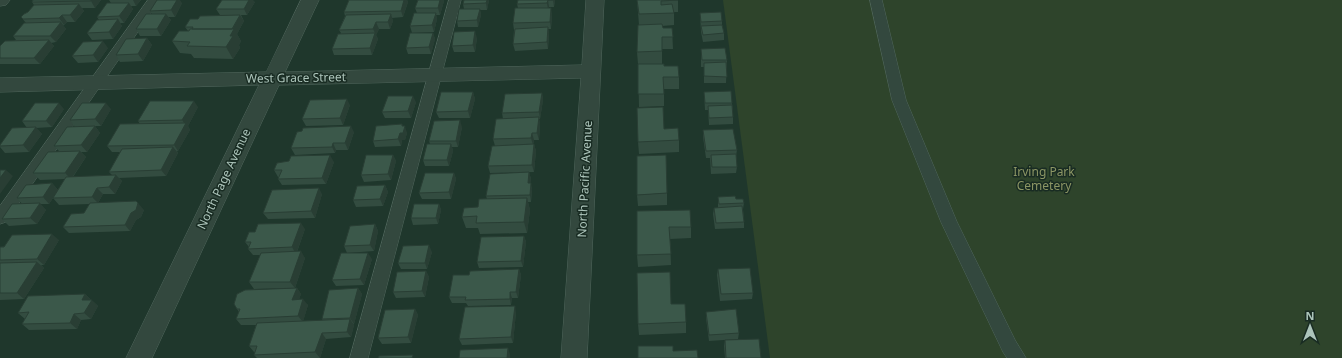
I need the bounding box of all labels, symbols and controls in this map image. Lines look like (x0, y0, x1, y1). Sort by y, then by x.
street label: West Grace Street (246, 68, 347, 87)
street label: North Pacific Avenue (573, 120, 596, 238)
street label: North Page Avenue (193, 125, 255, 232)
park label: Irving Park Cemetery (1013, 163, 1075, 194)
north arrow (1290, 306, 1330, 346)
text: N (1306, 308, 1314, 323)

